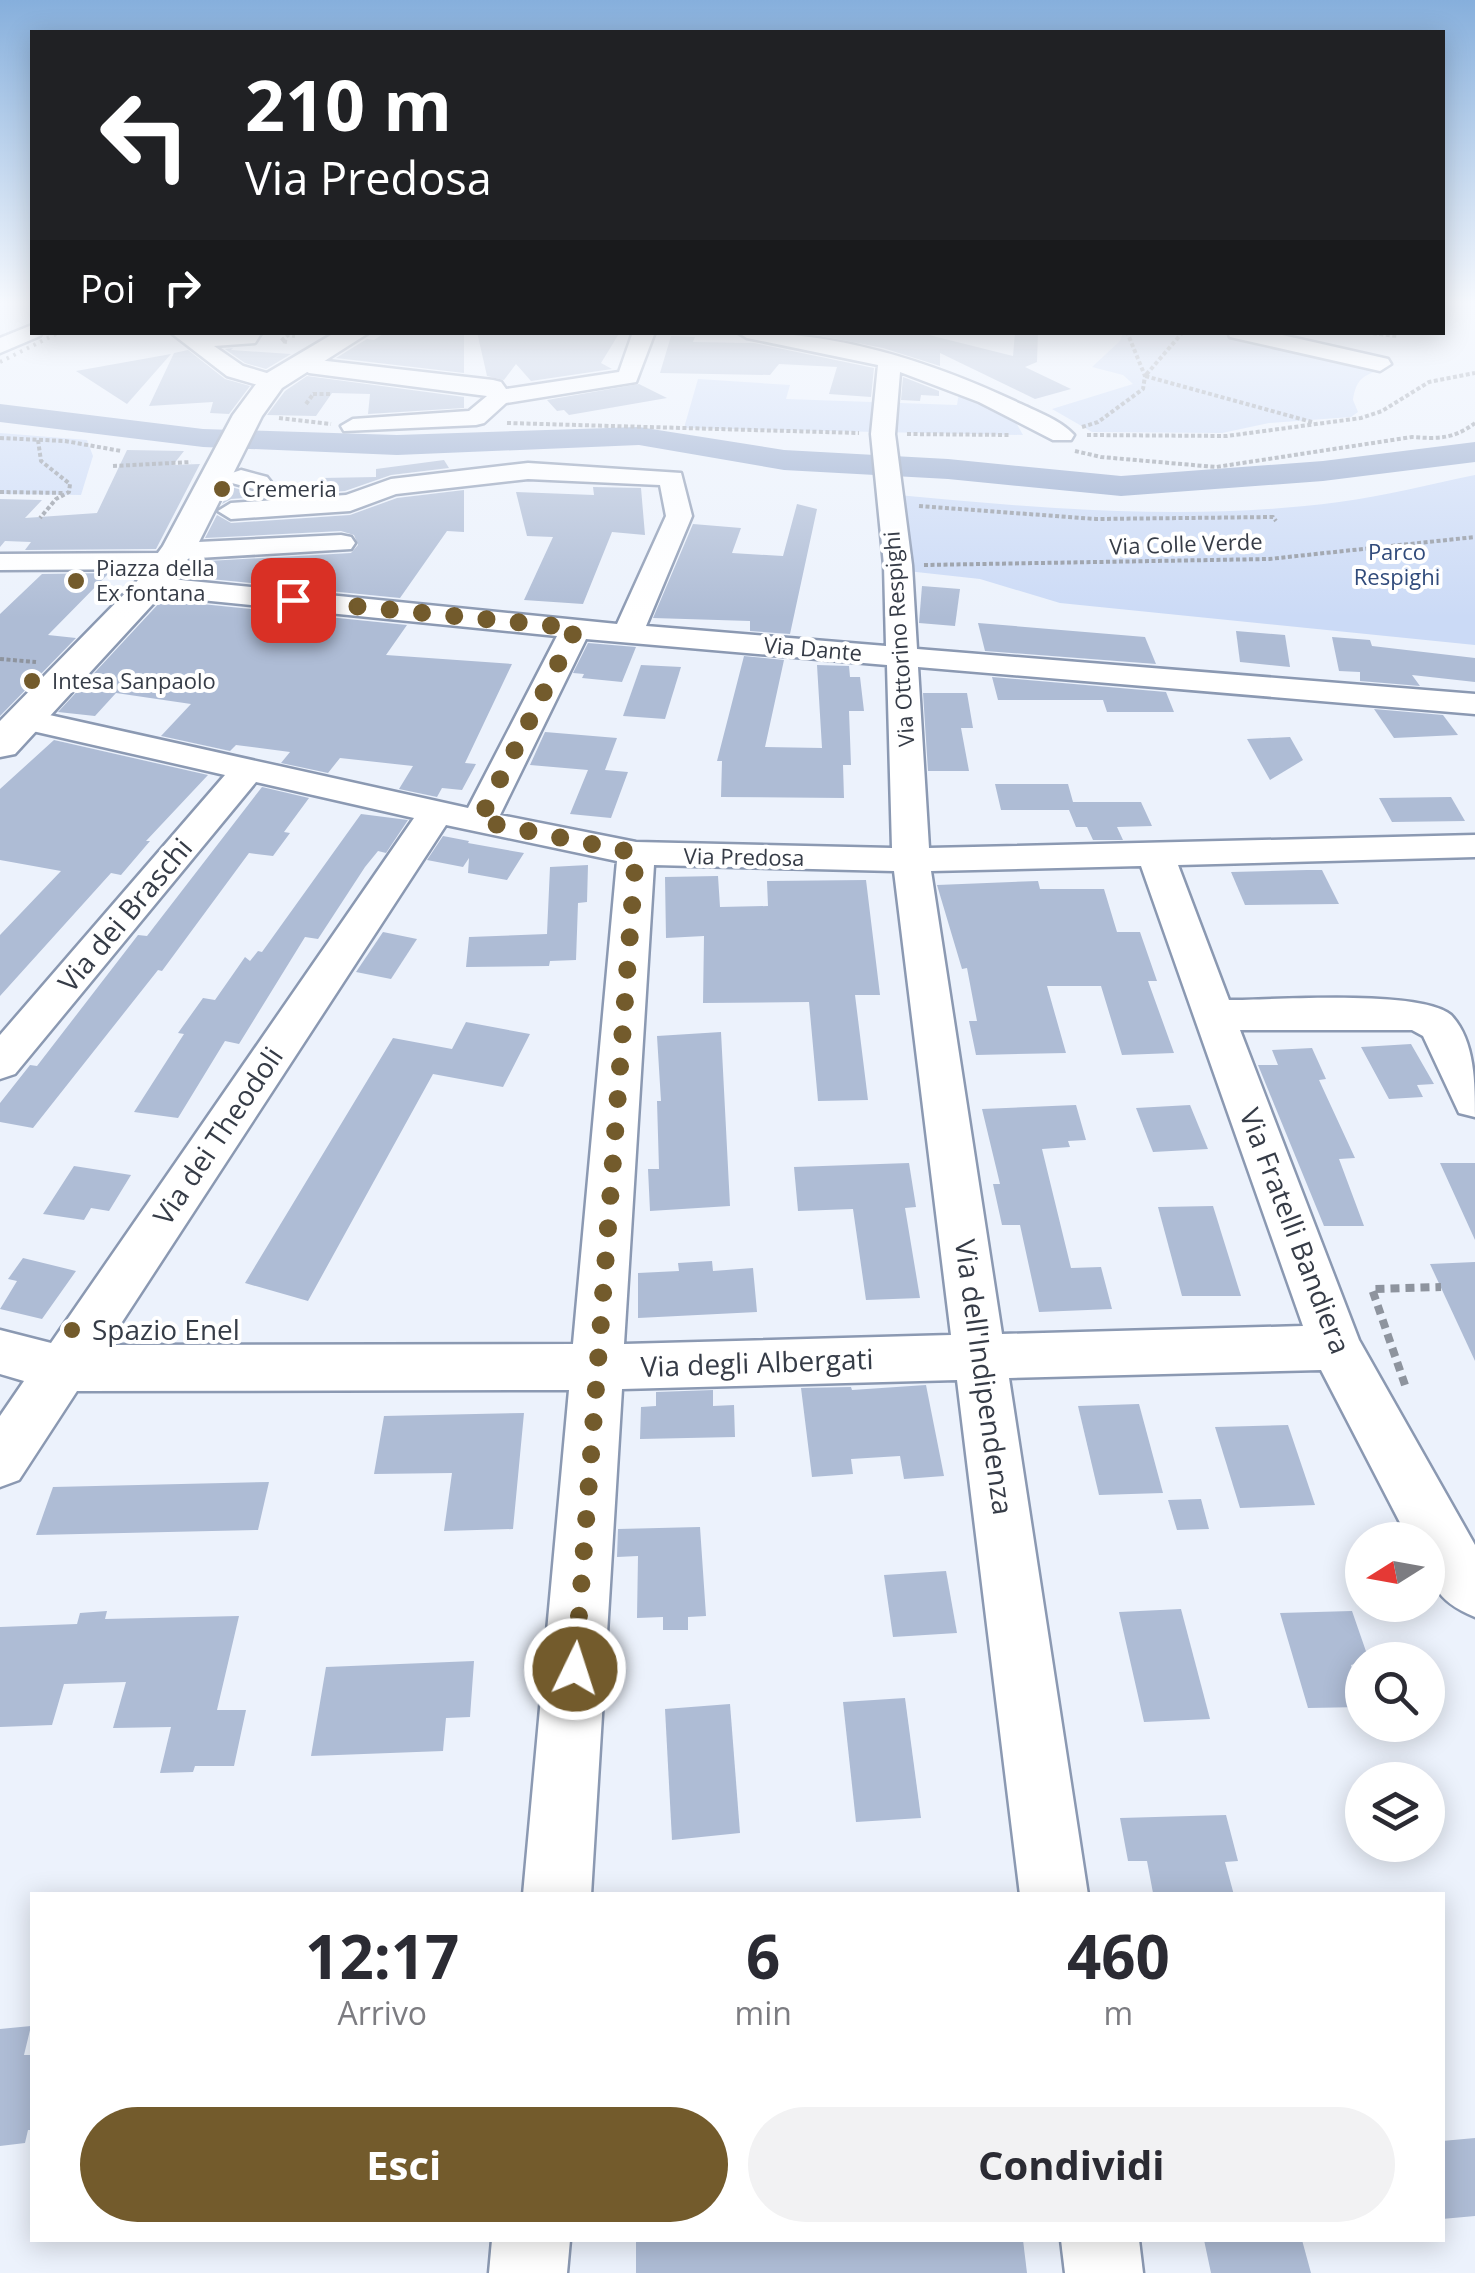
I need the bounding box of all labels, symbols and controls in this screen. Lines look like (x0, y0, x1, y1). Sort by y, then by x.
text: 210 m (245, 56, 452, 152)
icon: left (80, 70, 210, 200)
text: Via Predosa (245, 147, 492, 208)
icon: right (155, 260, 210, 315)
text: Poi (80, 262, 135, 314)
place label: Cremeria (242, 473, 337, 503)
marker: Cremeria (211, 478, 233, 500)
street label: Via Colle Verde (1109, 525, 1263, 561)
street label: Via Ottorino Respighi (876, 530, 921, 748)
park label: Parco Respighi (1354, 536, 1440, 591)
place label: Piazza della Ex fontana (96, 552, 215, 607)
pin (251, 558, 336, 643)
marker: Piazza della Ex fontana (65, 570, 87, 592)
icon: arrive (266, 573, 321, 628)
street label: Via Dante (763, 629, 863, 667)
place label: Intesa Sanpaolo (52, 665, 216, 695)
marker: Intesa Sanpaolo (21, 670, 43, 692)
street label: Via dei Braschi (49, 829, 200, 999)
street label: Via Predosa (683, 840, 805, 872)
street label: Via dei Theodoli (144, 1039, 291, 1232)
street label: Via Fratelli Bandiera (1232, 1102, 1360, 1359)
street label: Via dell'Indipendenza (947, 1237, 1023, 1517)
place label: Spazio Enel (92, 1310, 240, 1348)
marker: Spazio Enel (61, 1319, 83, 1341)
street label: Via degli Albergati (640, 1339, 874, 1385)
north arrow (1345, 1522, 1445, 1622)
map controls (1345, 1522, 1445, 1862)
position arrow (523, 1617, 627, 1721)
button: search (1345, 1642, 1445, 1742)
button: layers (1345, 1762, 1445, 1862)
text: 12:17 (305, 1915, 459, 1997)
text: 6 (746, 1915, 780, 1997)
text: 460 (1067, 1915, 1170, 1997)
text: Arrivo (337, 1991, 427, 2034)
text: min (735, 1991, 792, 2034)
text: m (1104, 1991, 1133, 2034)
button: Esci (80, 2107, 728, 2222)
button: Condividi (748, 2107, 1395, 2222)

